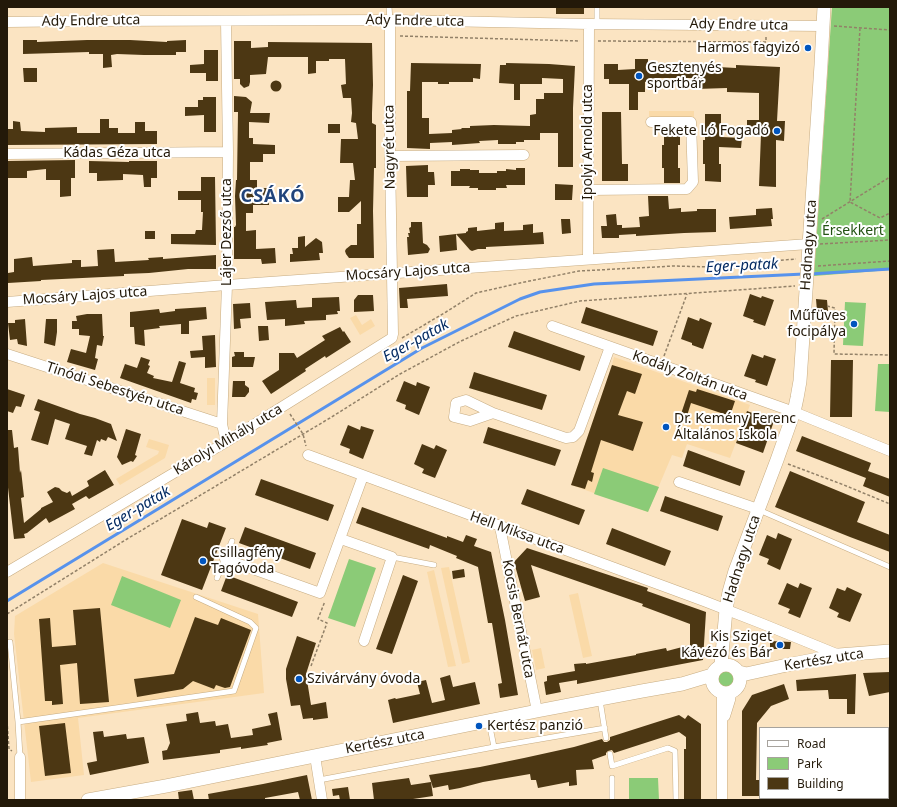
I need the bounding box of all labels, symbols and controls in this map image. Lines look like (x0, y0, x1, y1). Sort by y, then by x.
street label: Ady Endre utca (42, 12, 140, 30)
street label: Ady Endre utca (366, 12, 464, 30)
street label: Ady Endre utca (690, 16, 788, 34)
place label: Harmos fagyizó (697, 40, 800, 56)
marker: Harmos fagyizó (803, 43, 813, 53)
place label: Gesztenyés sportbár (647, 60, 722, 92)
marker: Gesztenyés sportbár (634, 71, 644, 81)
street label: Ipolyi Arnold utca (580, 84, 596, 200)
street label: Nagyrét utca (381, 105, 399, 189)
place label: Fekete Ló Fogadó (653, 123, 769, 139)
marker: Fekete Ló Fogadó (772, 126, 782, 136)
street label: Kádas Géza utca (63, 145, 171, 161)
street label: Lájer Dezső utca (219, 178, 235, 286)
district label: CSÁKÓ (241, 186, 305, 208)
street label: Hadnagy utca (797, 199, 821, 291)
park label: Érsekkert (822, 223, 884, 239)
water label: Eger-patak (705, 255, 779, 277)
street label: Mocsáry Lajos utca (345, 259, 471, 285)
street label: Mocsáry Lajos utca (22, 283, 148, 309)
place label: Műfüves focipálya (787, 308, 846, 340)
water label: Eger-patak (380, 316, 452, 366)
marker: Műfüves focipálya (849, 319, 859, 329)
street label: Kodály Zoltán utca (630, 347, 750, 405)
street label: Tinódi Sebestyén utca (44, 359, 186, 419)
street label: Károlyi Mihály utca (171, 401, 285, 479)
place label: Dr. Kemény Ferenc Általános Iskola (674, 411, 796, 444)
marker: Dr. Kemény Ferenc Általános Iskola (661, 422, 671, 432)
water label: Eger-patak (102, 483, 174, 535)
street label: Hell Miksa utca (467, 508, 567, 558)
street label: Hadnagy utca (720, 513, 764, 605)
place label: Csillagfény Tagóvoda (211, 545, 282, 578)
marker: Csillagfény Tagóvoda (198, 556, 208, 566)
street label: Kocsis Bernát utca (498, 558, 538, 680)
place label: Kis Sziget Kávézó és Bár (681, 629, 772, 662)
marker: Kis Sziget Kávézó és Bár (775, 640, 785, 650)
street label: Kertész utca (783, 645, 865, 675)
place label: Szivárvány óvoda (307, 671, 420, 687)
marker: Szivárvány óvoda (294, 674, 304, 684)
place label: Kertész panzió (487, 718, 583, 734)
marker: Kertész panzió (474, 721, 484, 731)
street label: Kertész utca (344, 726, 426, 758)
legend (759, 727, 889, 799)
text: Road (797, 735, 826, 752)
text: Park (797, 755, 822, 772)
text: Building (797, 775, 844, 792)

